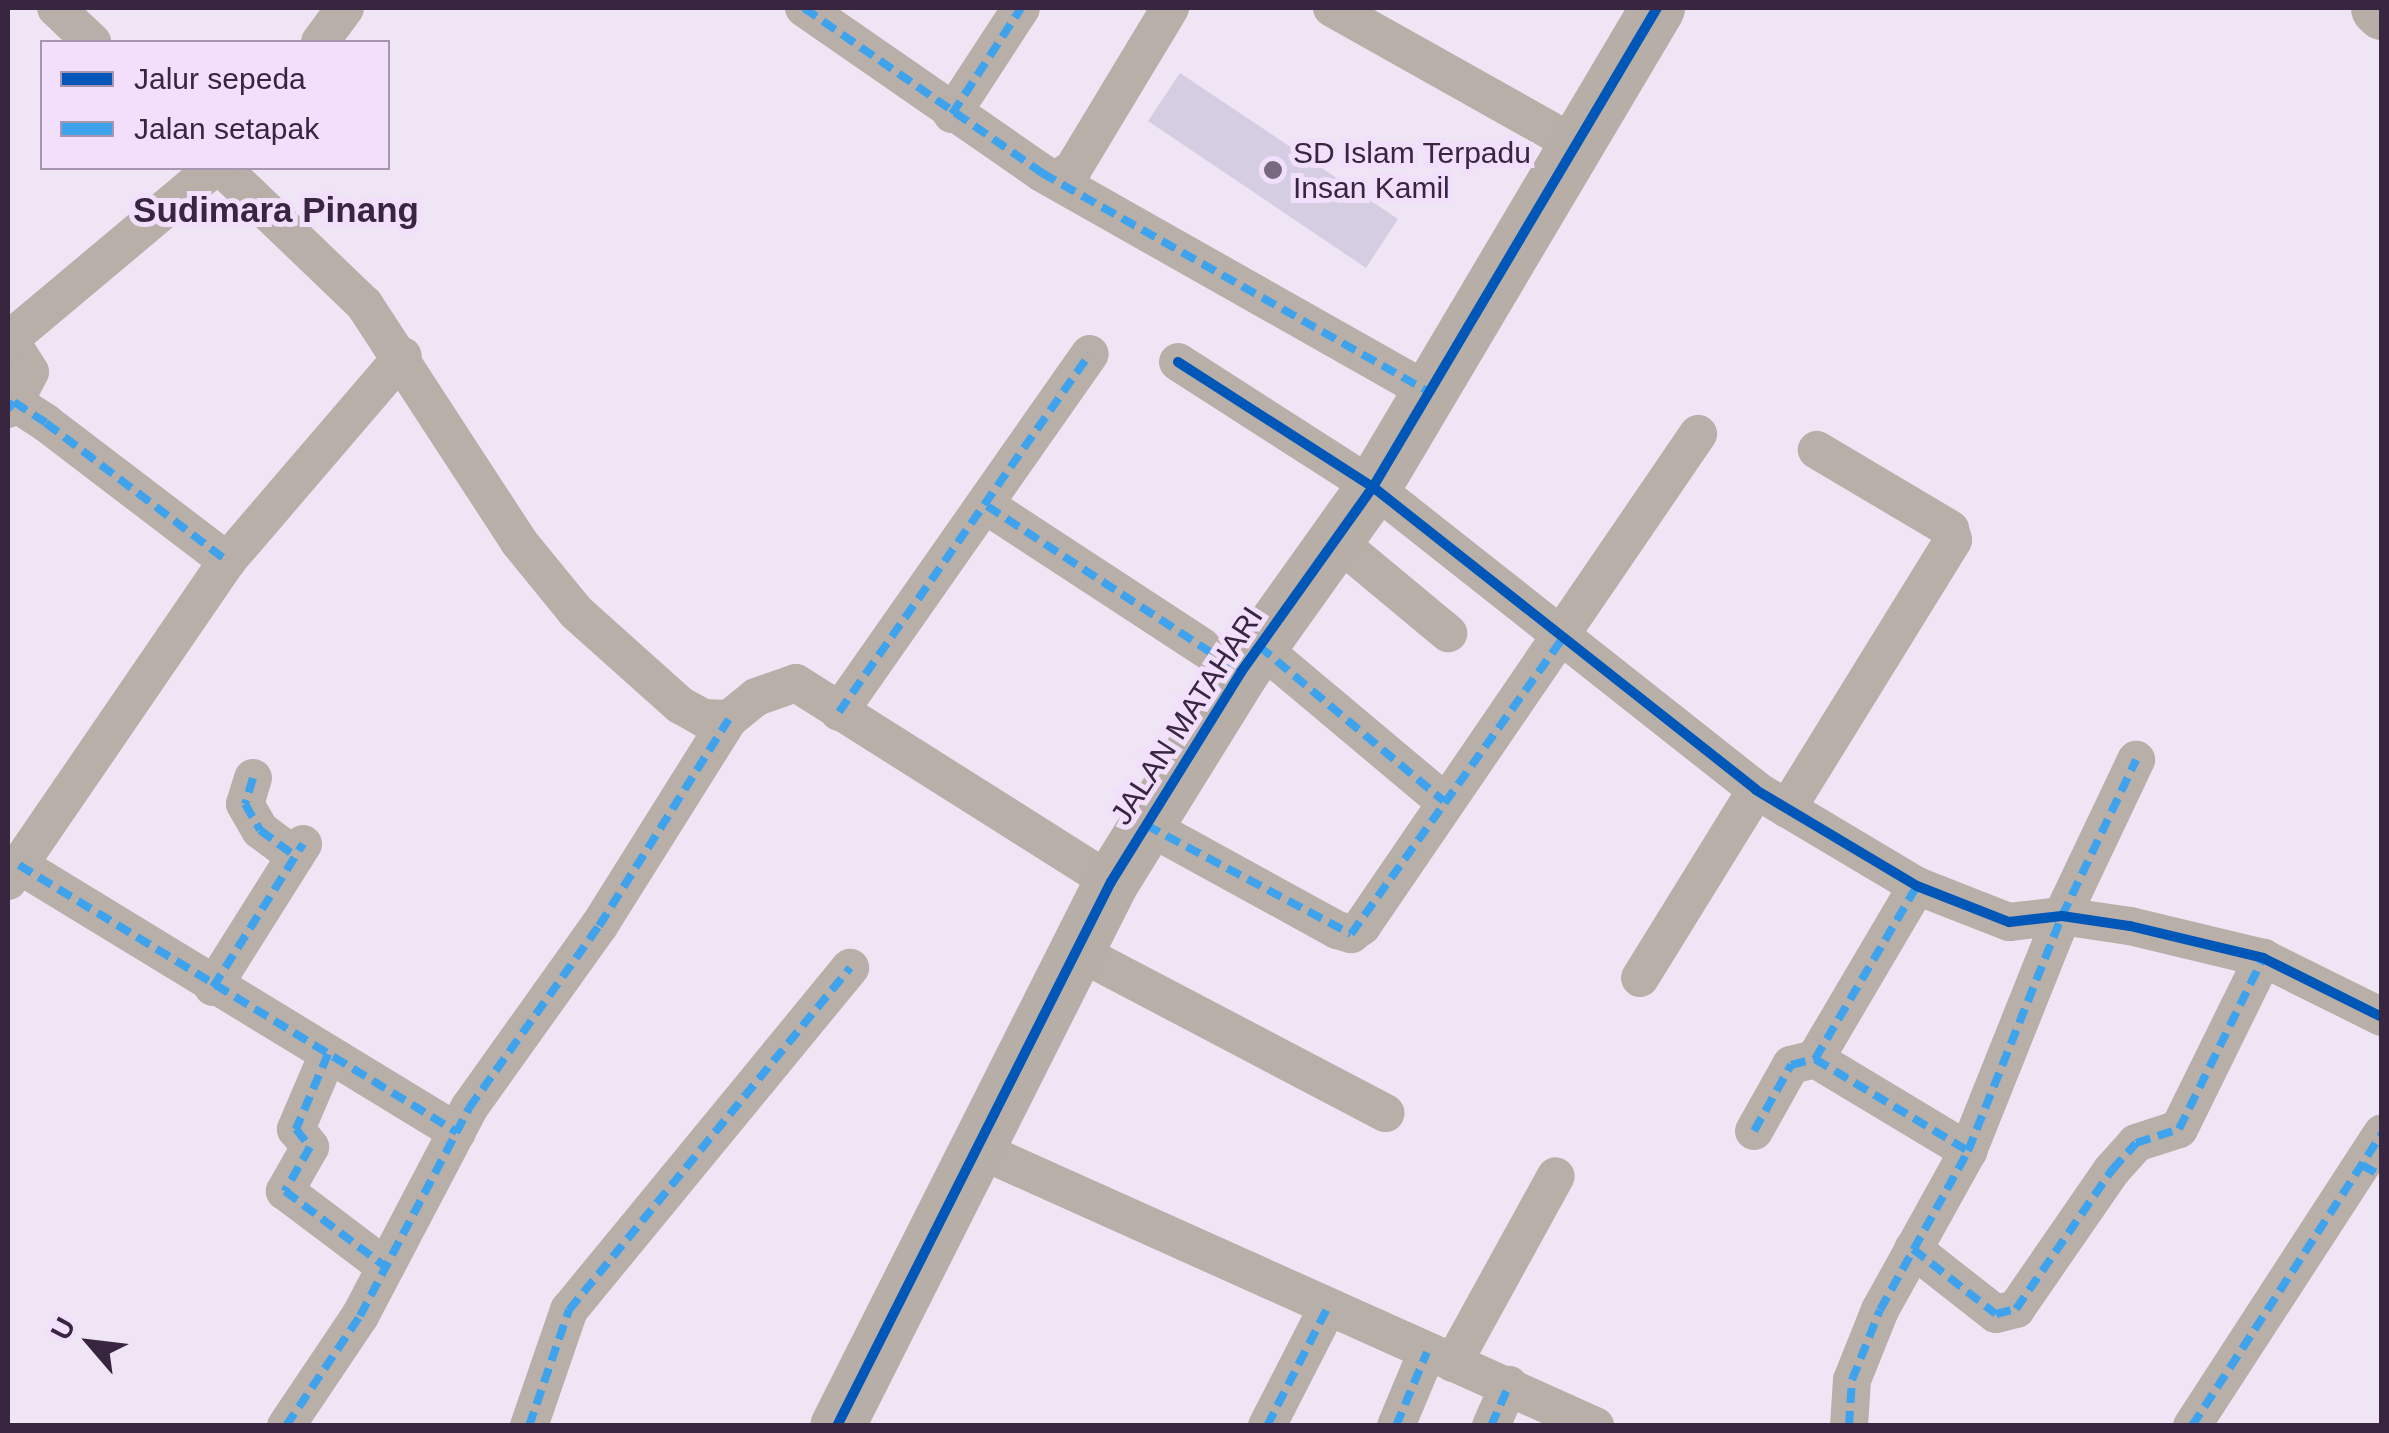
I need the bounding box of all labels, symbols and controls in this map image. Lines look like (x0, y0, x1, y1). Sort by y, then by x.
legend (40, 40, 390, 170)
text: Jalur sepeda (134, 62, 306, 95)
text: Jalan setapak (134, 112, 319, 145)
place label: SD Islam Terpadu Insan Kamil (1293, 135, 1531, 206)
marker: SD Islam Terpadu Insan Kamil (1262, 159, 1284, 181)
district label: Sudimara Pinang (133, 189, 419, 231)
street label: JALAN MATAHARI (1103, 600, 1271, 832)
north arrow (40, 1293, 140, 1393)
text: U (45, 1312, 82, 1345)

